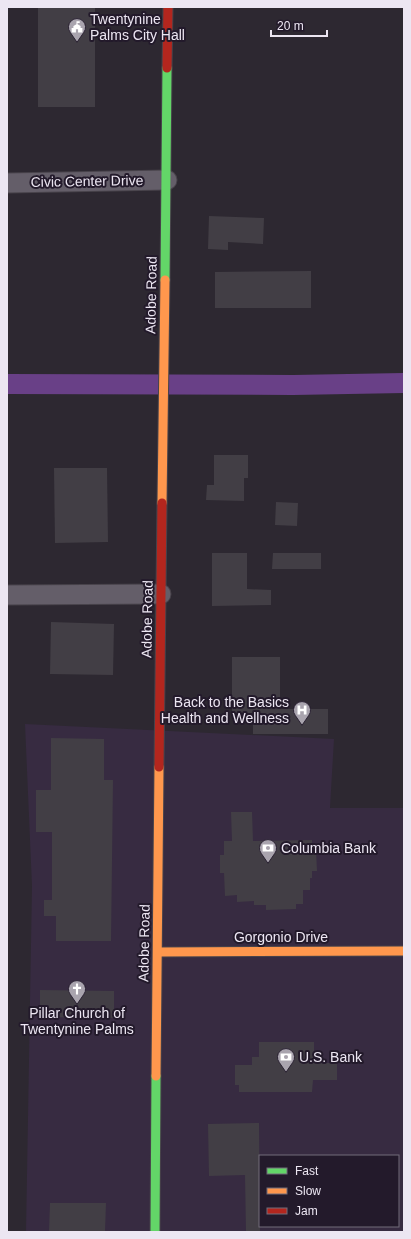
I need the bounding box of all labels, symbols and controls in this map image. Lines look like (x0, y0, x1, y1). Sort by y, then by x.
place label: Twentynine Palms City Hall (90, 11, 185, 43)
scale bar (271, 12, 327, 38)
public building icon: Twentynine Palms City Hall (67, 17, 87, 42)
text: 20 m (277, 19, 304, 33)
street label: Civic Center Drive (30, 172, 144, 190)
street label: Adobe Road (142, 256, 160, 334)
street label: Adobe Road (138, 580, 156, 658)
place label: Back to the Basics Health and Wellness (161, 694, 289, 726)
hospital icon: Back to the Basics Health and Wellness (292, 700, 312, 725)
bank icon: Columbia Bank (258, 838, 278, 863)
place label: Columbia Bank (281, 840, 377, 856)
street label: Adobe Road (135, 904, 153, 982)
street label: Gorgonio Drive (234, 929, 328, 945)
church icon: Pillar Church of Twentynine Palms (67, 979, 87, 1004)
place label: Pillar Church of Twentynine Palms (20, 1005, 134, 1037)
bank icon: U.S. Bank (276, 1047, 296, 1072)
place label: U.S. Bank (299, 1049, 363, 1065)
legend (259, 1155, 399, 1227)
text: Fast (295, 1164, 319, 1178)
text: Slow (295, 1184, 321, 1198)
text: Jam (295, 1204, 318, 1218)

